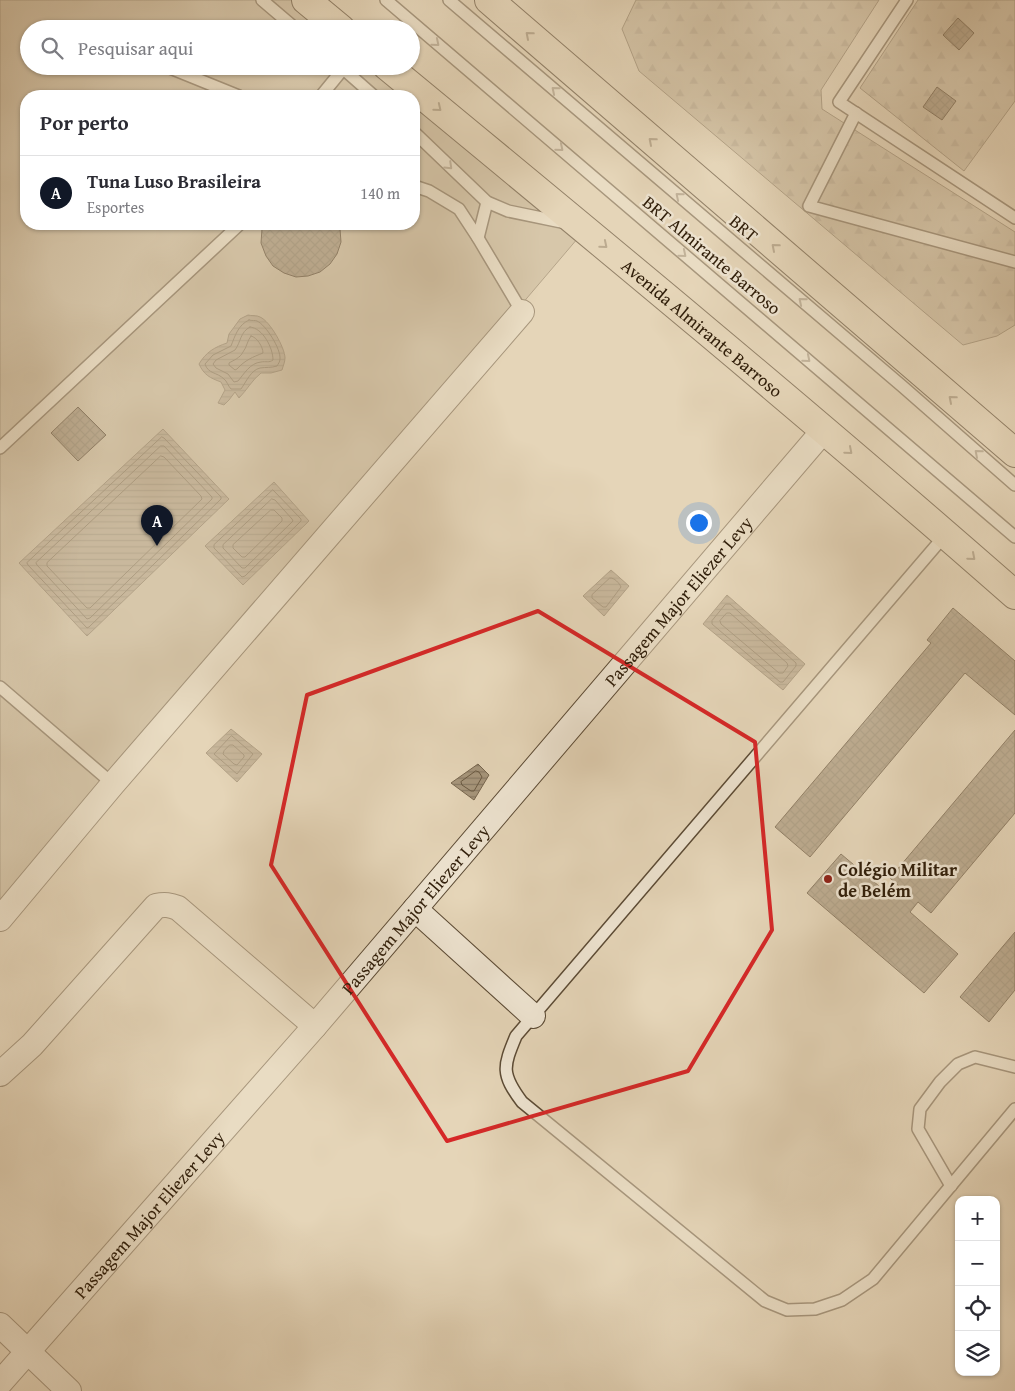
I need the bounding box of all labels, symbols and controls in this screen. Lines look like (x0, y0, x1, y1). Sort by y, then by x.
search box (20, 20, 420, 75)
one-way arrow (526, 31, 535, 40)
icon: search (38, 34, 66, 62)
text: Pesquisar aqui (78, 34, 193, 62)
one-way arrow (430, 37, 439, 46)
one-way arrow (552, 87, 561, 96)
one-way arrow (432, 103, 441, 111)
text: Por perto (40, 107, 129, 138)
one-way arrow (649, 138, 658, 147)
one-way arrow (554, 143, 563, 152)
one-way arrow (443, 160, 452, 169)
text: Tuna Luso Brasileira (87, 167, 261, 195)
text: A (51, 181, 61, 205)
text: 140 m (360, 181, 400, 205)
street label: BRT Almirante Barroso (637, 189, 787, 321)
one-way arrow (675, 192, 684, 201)
text: Esportes (87, 195, 144, 219)
street label: BRT (724, 208, 764, 248)
one-way arrow (598, 239, 607, 247)
one-way arrow (772, 244, 781, 253)
one-way arrow (678, 248, 687, 257)
street label: Avenida Almirante Barroso (616, 252, 789, 404)
one-way arrow (799, 298, 808, 307)
one-way arrow (801, 354, 810, 362)
one-way arrow (948, 395, 957, 404)
one-way arrow (843, 445, 852, 454)
one-way arrow (975, 450, 984, 459)
pin: A (141, 505, 173, 546)
street label: Passagem Major Eliezer Levy (597, 510, 759, 692)
your location (686, 510, 712, 536)
one-way arrow (966, 551, 975, 560)
street label: Passagem Major Eliezer Levy (334, 818, 496, 1000)
place label: Colégio Militar de Belém (838, 856, 958, 904)
marker: Colégio Militar de Belém (822, 873, 834, 885)
street label: Passagem Major Eliezer Levy (67, 1124, 231, 1304)
map controls (955, 1196, 1000, 1376)
button: + (955, 1196, 1000, 1241)
button: − (955, 1241, 1000, 1286)
button: locate (955, 1286, 1000, 1331)
button: layers (955, 1331, 1000, 1376)

